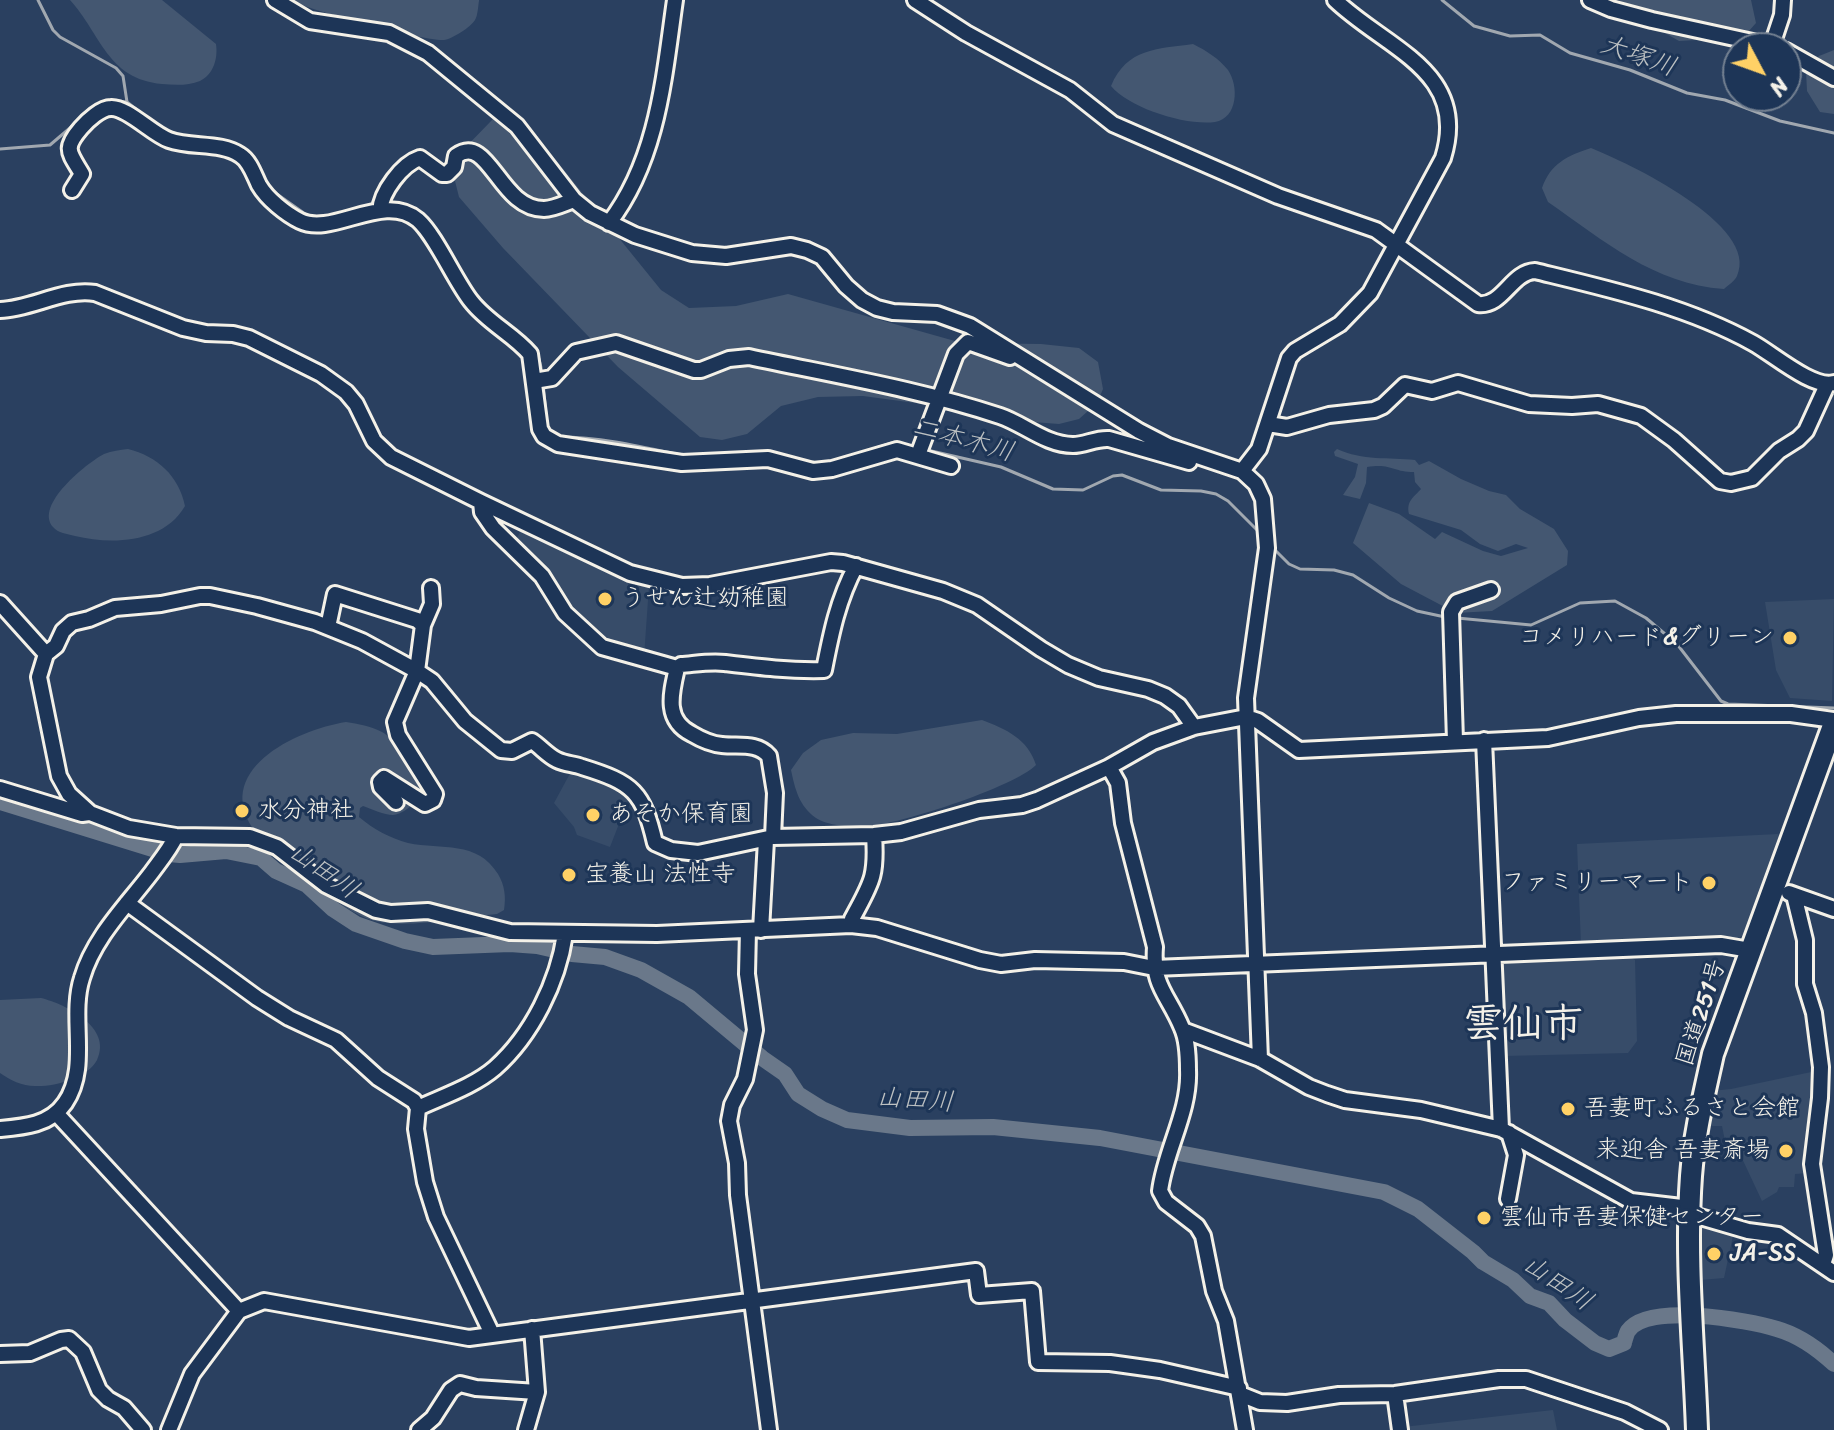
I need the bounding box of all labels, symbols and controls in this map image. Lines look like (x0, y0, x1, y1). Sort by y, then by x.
water label: 大塚川 (1596, 30, 1680, 84)
north arrow (1722, 32, 1802, 112)
text: N (1759, 68, 1799, 105)
water label: 二本木川 (909, 412, 1017, 470)
place label: うせん辻幼稚園 (621, 585, 789, 613)
marker: うせん辻幼稚園 (596, 590, 614, 608)
place label: コメリハード&グリーン (1519, 624, 1774, 652)
marker: コメリハード&グリーン (1781, 629, 1799, 647)
place label: 水分神社 (258, 797, 354, 825)
place label: あそか保育園 (609, 801, 753, 829)
marker: 水分神社 (233, 802, 251, 820)
marker: あそか保育園 (584, 806, 602, 824)
water label: 山田川 (282, 837, 364, 907)
place label: 宝養山 法性寺 (585, 861, 735, 889)
marker: 宝養山 法性寺 (560, 866, 578, 884)
place label: ファミリーマート (1501, 869, 1693, 897)
marker: ファミリーマート (1700, 874, 1718, 892)
street label: 国道251号 (1671, 956, 1733, 1070)
district label: 雲仙市 (1463, 1002, 1583, 1050)
water label: 山田川 (875, 1083, 955, 1119)
place label: 吾妻町ふるさと会館 (1584, 1095, 1800, 1123)
marker: 吾妻町ふるさと会館 (1559, 1100, 1577, 1118)
place label: 来迎舎 吾妻斎場 (1596, 1137, 1770, 1165)
marker: 来迎舎 吾妻斎場 (1777, 1142, 1795, 1160)
place label: 雲仙市吾妻保健センター (1500, 1204, 1764, 1232)
marker: 雲仙市吾妻保健センター (1475, 1209, 1493, 1227)
place label: JA-SS (1730, 1240, 1796, 1268)
marker: JA-SS (1705, 1245, 1723, 1263)
water label: 山田川 (1516, 1249, 1598, 1319)

